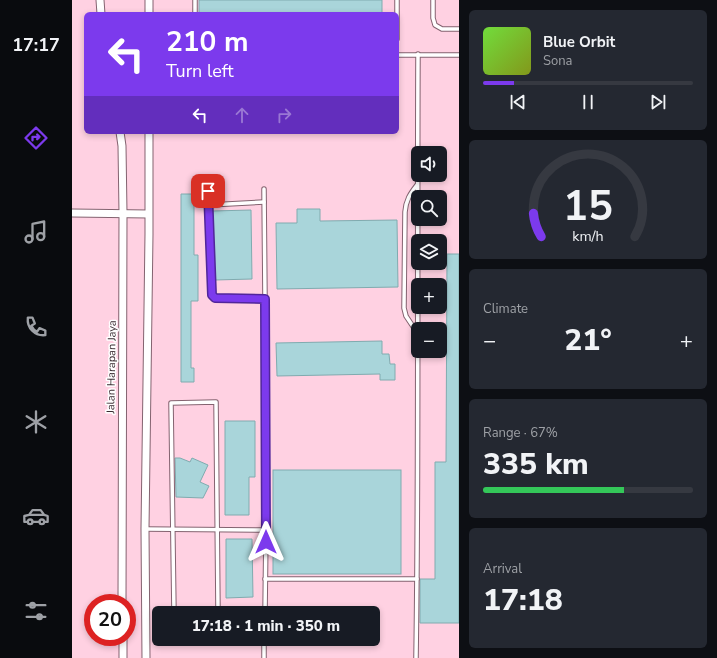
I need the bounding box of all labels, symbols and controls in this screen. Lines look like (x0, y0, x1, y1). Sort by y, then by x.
text: 210 m (166, 23, 249, 61)
icon: left (100, 28, 152, 80)
text: Blue Orbit (543, 32, 615, 52)
text: 17:17 (12, 33, 60, 57)
text: Sona (543, 52, 573, 70)
text: Turn left (166, 59, 234, 83)
icon: previous (507, 91, 529, 113)
icon: pause (577, 91, 599, 113)
icon: next (647, 91, 669, 113)
icon: left (189, 104, 211, 126)
icon: ahead (231, 104, 253, 126)
icon: right (273, 104, 295, 126)
icon: directions (22, 124, 50, 152)
map controls (411, 146, 447, 358)
button: sound (411, 146, 447, 182)
pin (191, 174, 225, 208)
text: 15 (563, 178, 613, 235)
icon: arrive (197, 180, 219, 202)
button: search (411, 190, 447, 226)
icon: music (22, 218, 50, 246)
text: km/h (572, 227, 604, 246)
button: layers (411, 234, 447, 270)
button: + (411, 278, 447, 314)
text: Climate (483, 300, 528, 318)
icon: phone (22, 313, 50, 341)
street label: Jalan Harapan Jaya (103, 320, 120, 415)
text: 21° (564, 320, 612, 361)
button: − (411, 322, 447, 358)
text: − (483, 326, 496, 356)
text: + (680, 326, 693, 356)
icon: climate (22, 408, 50, 436)
text: Range · 67% (483, 424, 558, 442)
text: 335 km (483, 444, 589, 485)
icon: car (22, 502, 50, 530)
position arrow (245, 521, 287, 563)
text: Arrival (483, 560, 522, 578)
text: 17:18 (483, 580, 563, 621)
speed limit sign: 20 (84, 594, 136, 646)
icon: filters (22, 597, 50, 625)
text: 17:18 · 1 min · 350 m (192, 616, 340, 636)

